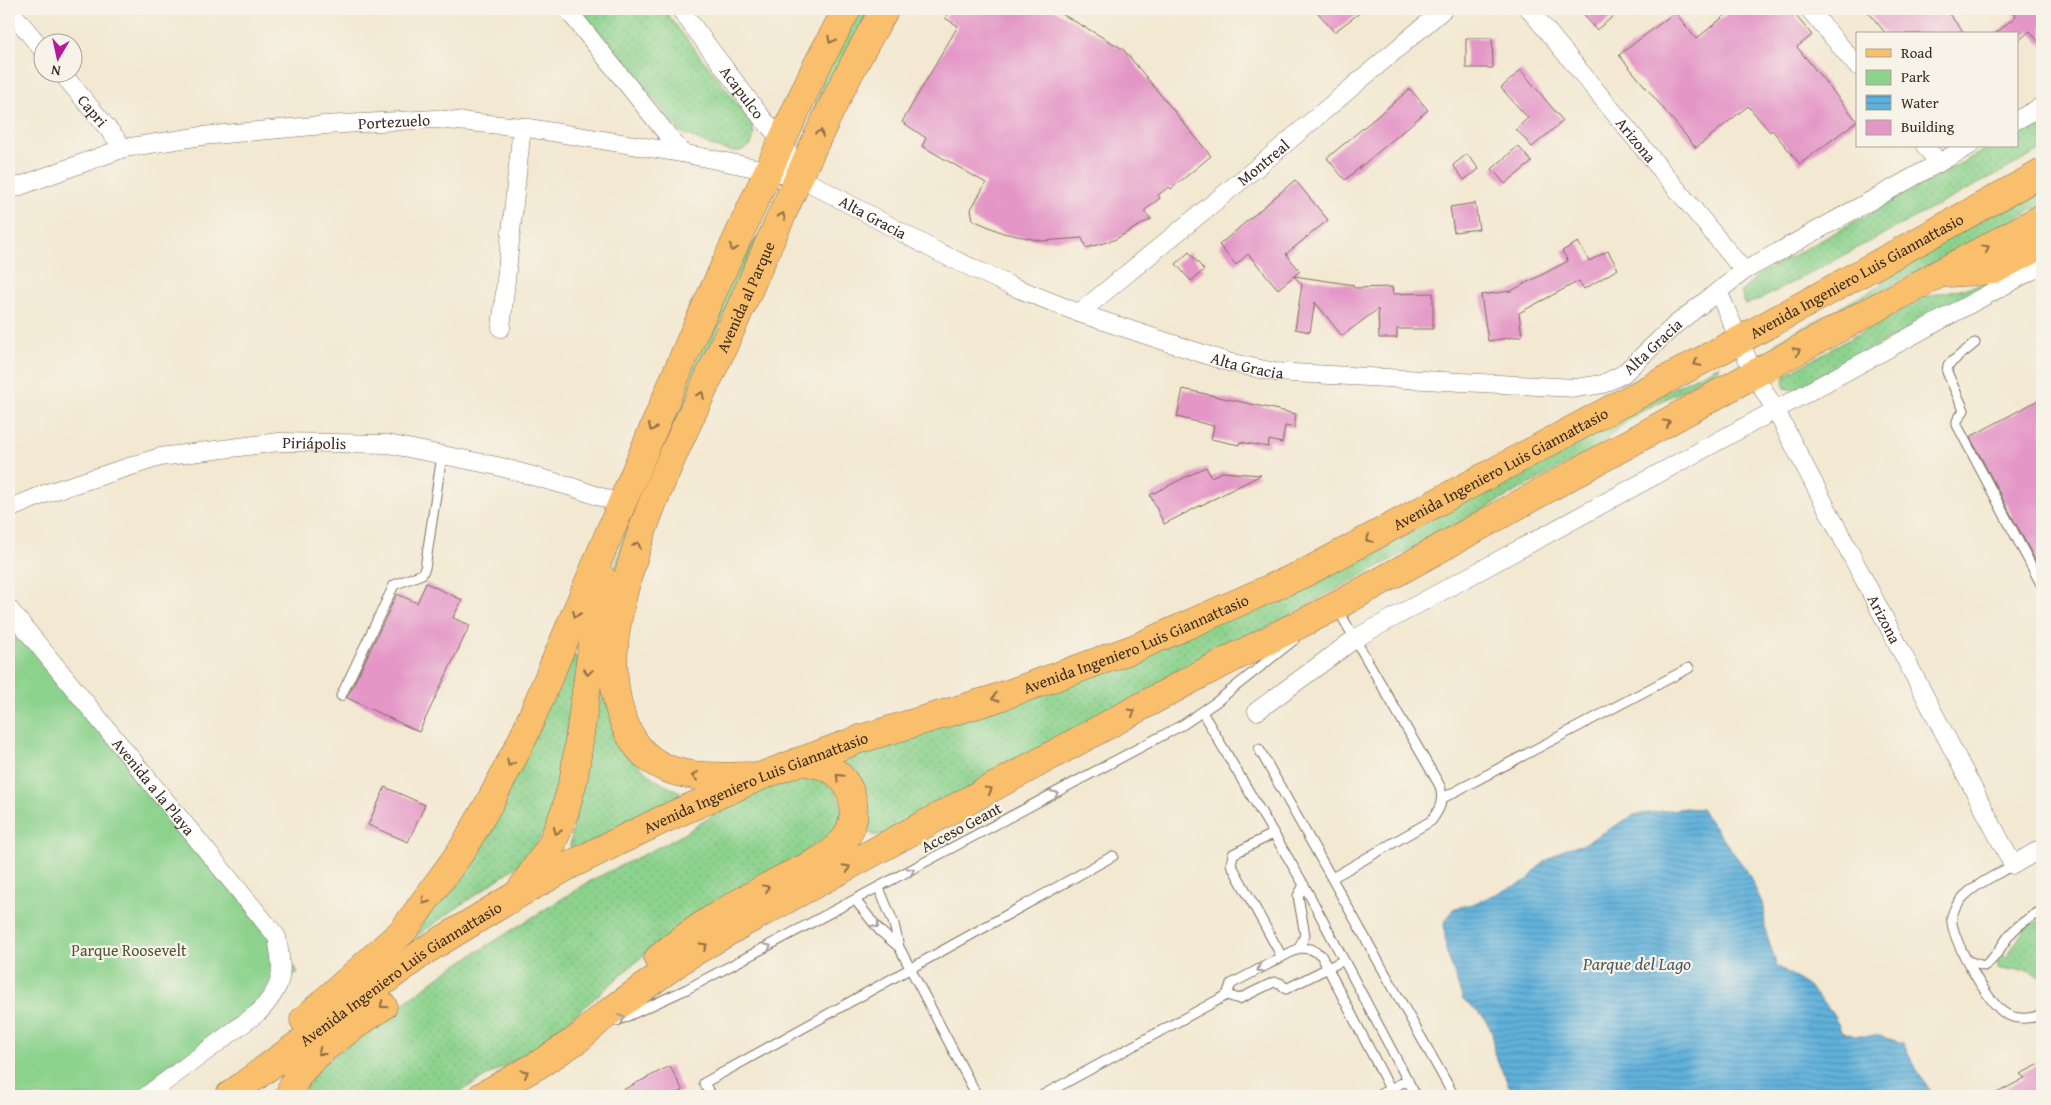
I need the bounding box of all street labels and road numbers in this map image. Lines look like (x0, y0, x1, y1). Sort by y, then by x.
street label: Acapulco (714, 60, 771, 124)
street label: Capri (72, 89, 114, 132)
street label: Portezuelo (357, 107, 431, 135)
street label: Arizona (1610, 112, 1662, 168)
street label: Montreal (1232, 133, 1295, 191)
street label: Alta Gracia (835, 189, 911, 245)
street label: Avenida Ingeniero Luis Giannattasio (1745, 207, 1968, 345)
street label: Avenida al Parque (710, 237, 781, 357)
street label: Alta Gracia (1617, 312, 1687, 380)
street label: Alta Gracia (1208, 345, 1284, 384)
street label: Avenida Ingeniero Luis Giannattasio (1388, 401, 1612, 536)
street label: Piriápolis (282, 430, 346, 455)
street label: Avenida Ingeniero Luis Giannattasio (1020, 587, 1252, 700)
street label: Arizona (1862, 590, 1908, 648)
street label: Avenida Ingeniero Luis Giannattasio (639, 725, 871, 839)
street label: Avenida a la Playa (107, 732, 201, 841)
street label: Acceso Geant (916, 795, 1006, 858)
street label: Avenida Ingeniero Luis Giannattasio (294, 895, 506, 1052)

